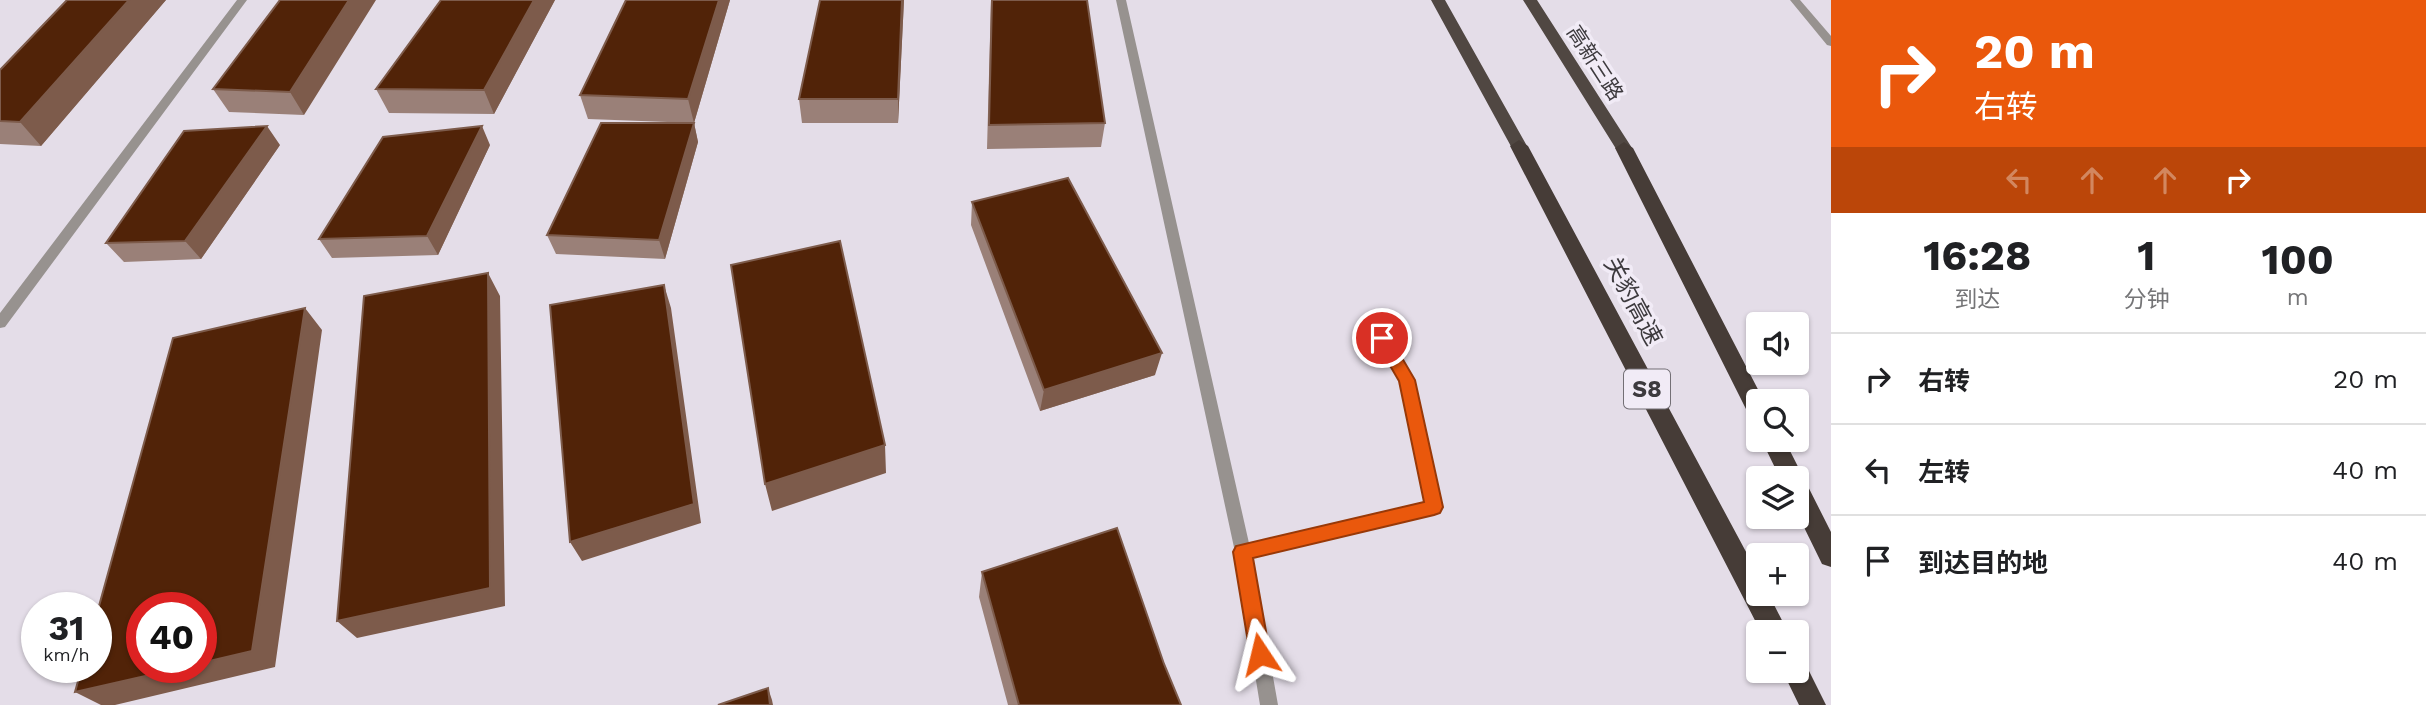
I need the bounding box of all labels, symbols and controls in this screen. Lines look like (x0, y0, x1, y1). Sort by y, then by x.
street label: 高新三路 (1562, 21, 1629, 105)
text: 20 m (1974, 22, 2095, 80)
icon: right (1859, 28, 1950, 119)
text: 右转 (1974, 88, 2038, 126)
icon: left (2000, 161, 2038, 199)
icon: ahead (2073, 161, 2111, 199)
icon: ahead (2146, 161, 2184, 199)
icon: right (2219, 161, 2257, 199)
text: 16:28 (1923, 231, 2031, 280)
text: 1 (2137, 231, 2155, 280)
text: 100 (2262, 235, 2334, 284)
street label: 关豹高速 (1598, 252, 1668, 350)
text: m (2287, 284, 2309, 311)
text: 到达 (1954, 286, 2000, 313)
text: 分钟 (2123, 286, 2169, 313)
pin (1352, 308, 1412, 368)
map controls (1746, 312, 1809, 683)
button: sound (1746, 312, 1809, 375)
icon: arrive (1363, 319, 1401, 357)
icon: right (1859, 360, 1897, 398)
text: 20 m (2333, 364, 2398, 394)
text: 右转 (1918, 366, 1970, 396)
road number: S8 (1624, 370, 1670, 408)
button: search (1746, 389, 1809, 452)
icon: left (1859, 451, 1897, 489)
text: 40 m (2332, 455, 2398, 485)
text: 左转 (1918, 457, 1970, 487)
button: layers (1746, 466, 1809, 529)
icon: arrive (1859, 542, 1897, 580)
button: + (1746, 543, 1809, 606)
text: 40 m (2332, 546, 2398, 576)
text: 到达目的地 (1918, 548, 2048, 578)
speed limit sign: 40 (126, 592, 217, 683)
text: 31 (49, 607, 84, 649)
position arrow (1223, 617, 1297, 691)
button: − (1746, 620, 1809, 683)
text: km/h (43, 644, 90, 665)

